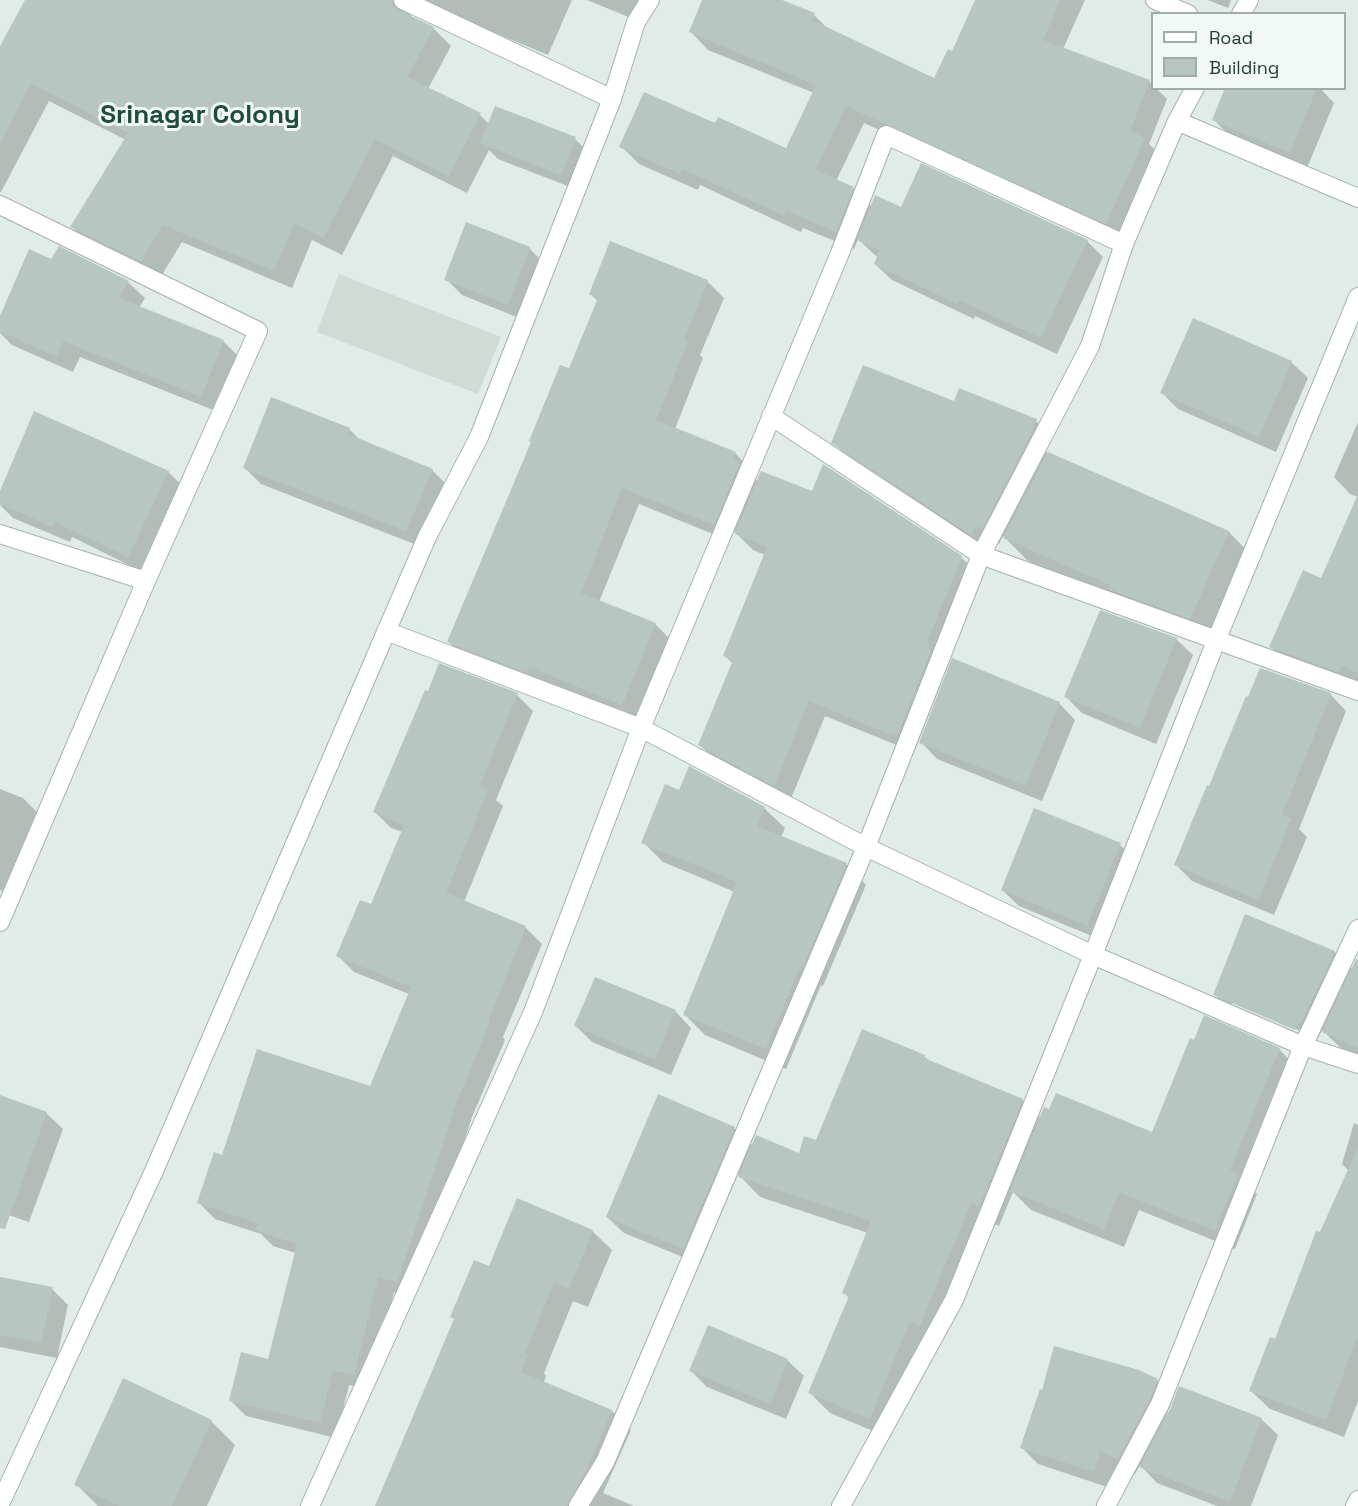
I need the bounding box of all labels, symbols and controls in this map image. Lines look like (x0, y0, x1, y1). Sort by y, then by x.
legend (1151, 12, 1346, 90)
text: Road (1209, 26, 1253, 49)
text: Building (1209, 56, 1279, 79)
district label: Srinagar Colony (100, 100, 300, 132)

